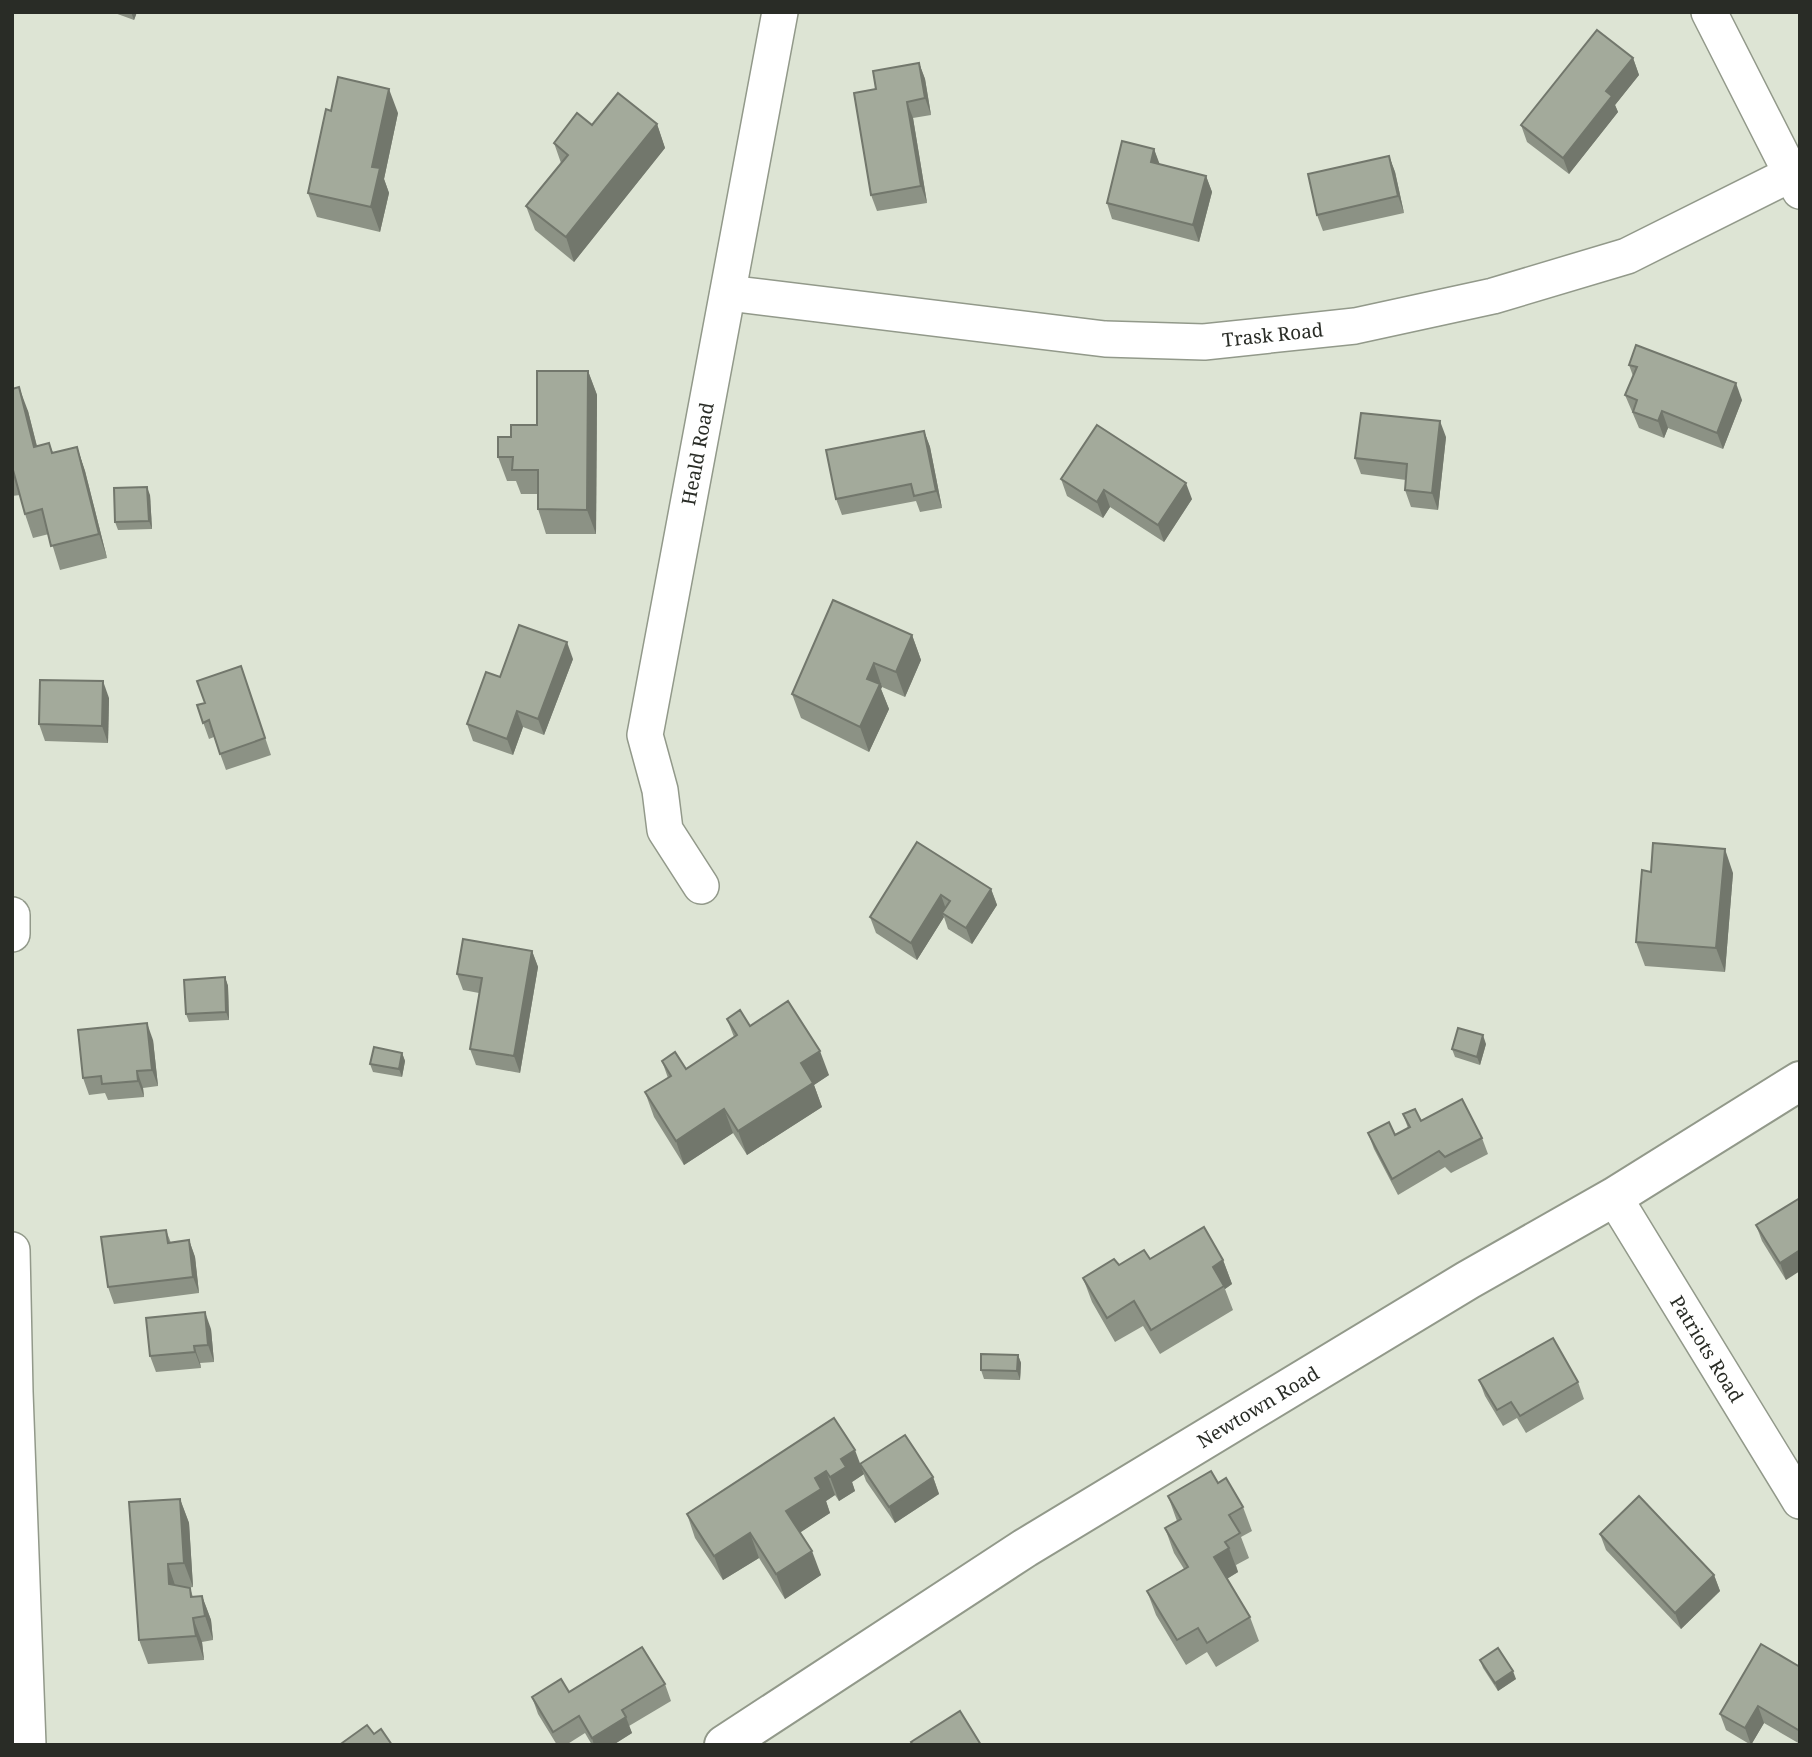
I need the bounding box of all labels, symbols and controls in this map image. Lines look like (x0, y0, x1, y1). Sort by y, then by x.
street label: Trask Road (1221, 316, 1325, 353)
street label: Heald Road (675, 400, 720, 507)
street label: Patriots Road (1664, 1290, 1750, 1407)
street label: Newtown Road (1192, 1360, 1324, 1454)

